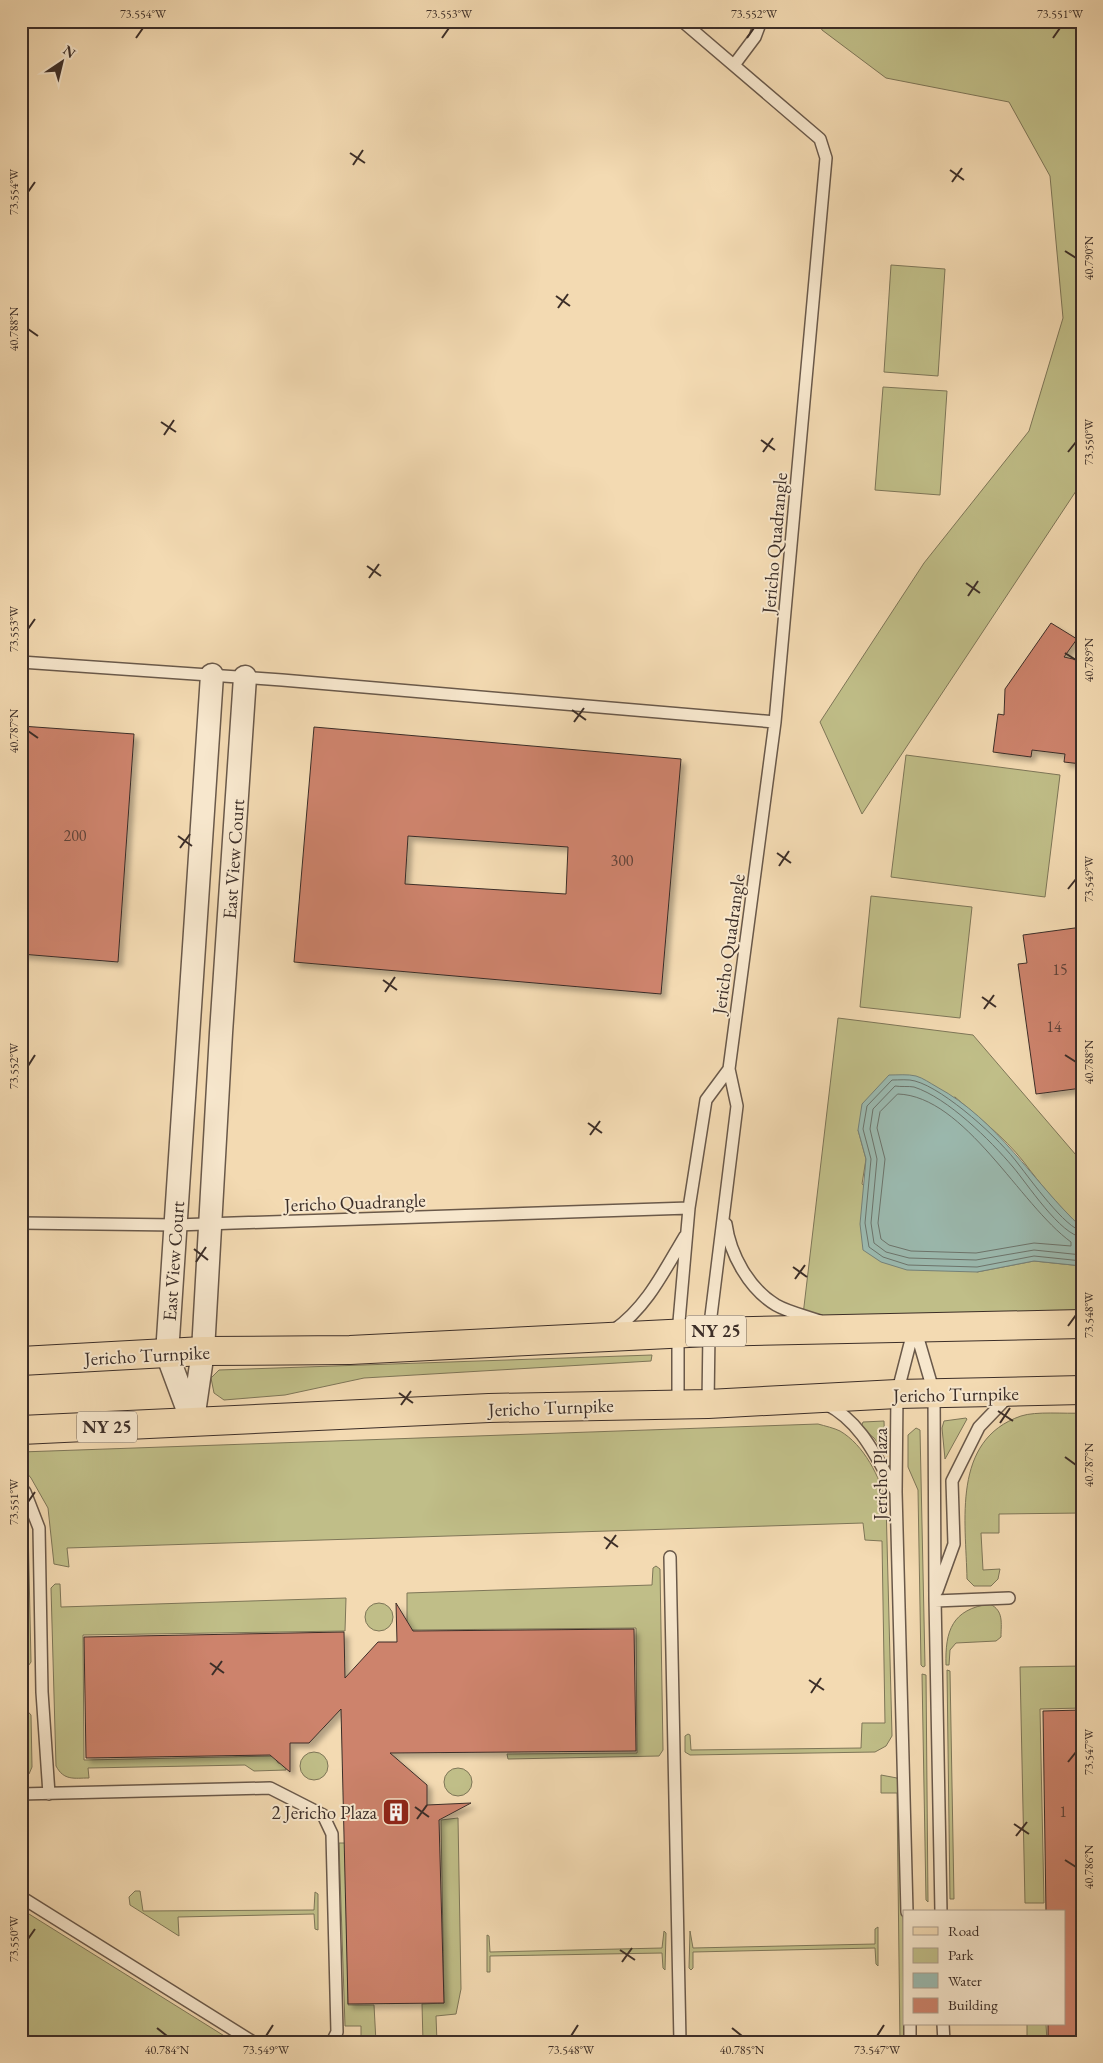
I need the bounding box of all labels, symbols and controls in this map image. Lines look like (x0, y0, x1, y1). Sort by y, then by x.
text: 73.554°W (120, 6, 167, 22)
text: 73.553°W (426, 6, 473, 22)
text: 73.552°W (731, 6, 778, 22)
text: 73.551°W (1037, 6, 1084, 22)
north arrow (38, 38, 88, 88)
text: N (60, 41, 80, 62)
text: 73.554°W (6, 168, 22, 215)
text: 40.790°N (1081, 235, 1097, 280)
text: 40.788°N (6, 306, 22, 351)
text: 73.550°W (1081, 418, 1097, 465)
street label: Jericho Quadrangle (756, 471, 793, 617)
text: 73.553°W (6, 605, 22, 652)
text: 40.789°N (1081, 637, 1097, 682)
text: 40.787°N (6, 708, 22, 753)
street label: East View Court (217, 798, 250, 920)
house number: 200 (63, 825, 87, 846)
house number: 300 (610, 850, 634, 871)
text: 73.549°W (1081, 855, 1097, 902)
street label: Jericho Quadrangle (706, 872, 751, 1018)
house number: 15 (1052, 959, 1068, 980)
house number: 14 (1046, 1016, 1062, 1037)
text: 40.788°N (1081, 1039, 1097, 1084)
text: 73.552°W (6, 1042, 22, 1089)
street label: Jericho Quadrangle (282, 1188, 426, 1218)
street label: East View Court (157, 1200, 190, 1322)
text: 73.548°W (1081, 1291, 1097, 1338)
road number: NY 25 (686, 1315, 746, 1346)
street label: Jericho Turnpike (82, 1340, 210, 1371)
street label: Jericho Turnpike (891, 1381, 1019, 1408)
street label: Jericho Turnpike (486, 1393, 614, 1422)
road number: NY 25 (77, 1411, 137, 1442)
street label: Jericho Plaza (868, 1427, 893, 1522)
text: 40.787°N (1081, 1442, 1097, 1487)
text: 73.551°W (6, 1478, 22, 1525)
text: 73.547°W (1081, 1728, 1097, 1775)
building icon: 2 Jericho Plaza (381, 1797, 411, 1827)
place label: 2 Jericho Plaza (271, 1800, 377, 1825)
house number: 1 (1059, 1801, 1067, 1822)
text: 40.786°N (1081, 1844, 1097, 1889)
legend (903, 1910, 1066, 2026)
text: 73.550°W (6, 1915, 22, 1962)
text: Road (948, 1921, 980, 1940)
text: Park (948, 1945, 975, 1964)
text: Water (948, 1971, 982, 1990)
text: Building (948, 1995, 998, 2014)
text: 40.784°N (145, 2042, 190, 2058)
text: 73.549°W (243, 2042, 290, 2058)
text: 73.548°W (548, 2042, 595, 2058)
text: 40.785°N (720, 2042, 765, 2058)
text: 73.547°W (854, 2042, 901, 2058)

